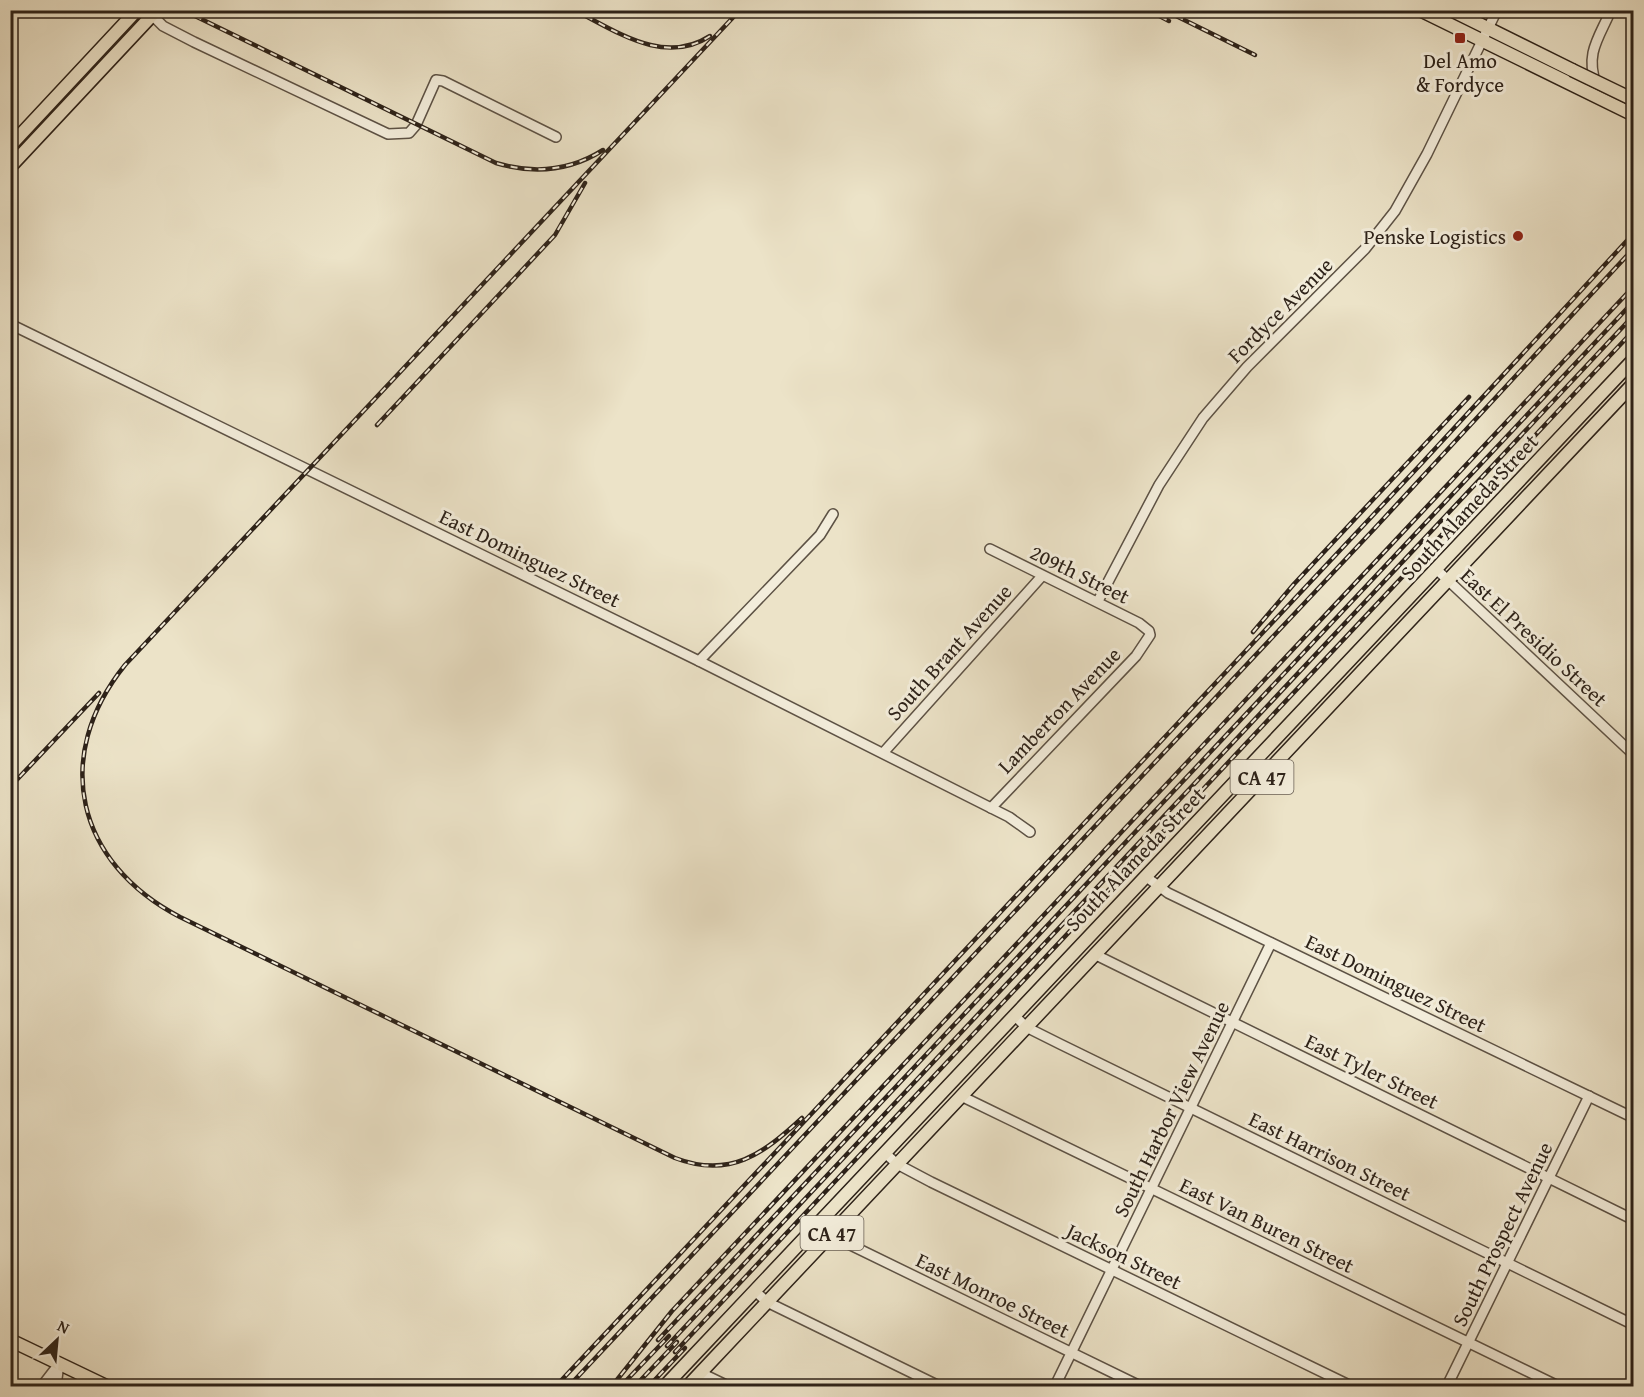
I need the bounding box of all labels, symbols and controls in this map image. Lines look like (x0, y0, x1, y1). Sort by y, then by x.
marker: Del Amo & Fordyce (1453, 31, 1467, 45)
place label: Del Amo & Fordyce (1416, 45, 1504, 100)
place label: Penske Logistics (1363, 221, 1506, 252)
marker: Penske Logistics (1511, 229, 1525, 243)
street label: Fordyce Avenue (1220, 250, 1340, 370)
street label: South Alameda Street (1393, 426, 1546, 587)
street label: East Dominguez Street (434, 501, 626, 616)
street label: 209th Street (1025, 537, 1136, 612)
street label: East El Presidio Street (1453, 560, 1615, 714)
street label: South Brant Avenue (879, 577, 1019, 727)
street label: Lamberton Avenue (990, 640, 1128, 780)
road number: CA 47 (1230, 760, 1294, 794)
street label: South Alameda Street (1058, 779, 1213, 938)
street label: East Dominguez Street (1300, 926, 1492, 1041)
street label: South Harbor View Avenue (1105, 996, 1237, 1222)
street label: East Tyler Street (1300, 1025, 1445, 1117)
street label: East Harrison Street (1244, 1103, 1417, 1209)
street label: South Prospect Avenue (1444, 1136, 1560, 1332)
street label: East Van Buren Street (1174, 1169, 1360, 1281)
street label: Jackson Street (1058, 1213, 1187, 1298)
road number: CA 47 (800, 1216, 864, 1250)
street label: East Monroe Street (911, 1244, 1076, 1346)
north arrow (27, 1310, 87, 1370)
text: N (54, 1313, 74, 1340)

